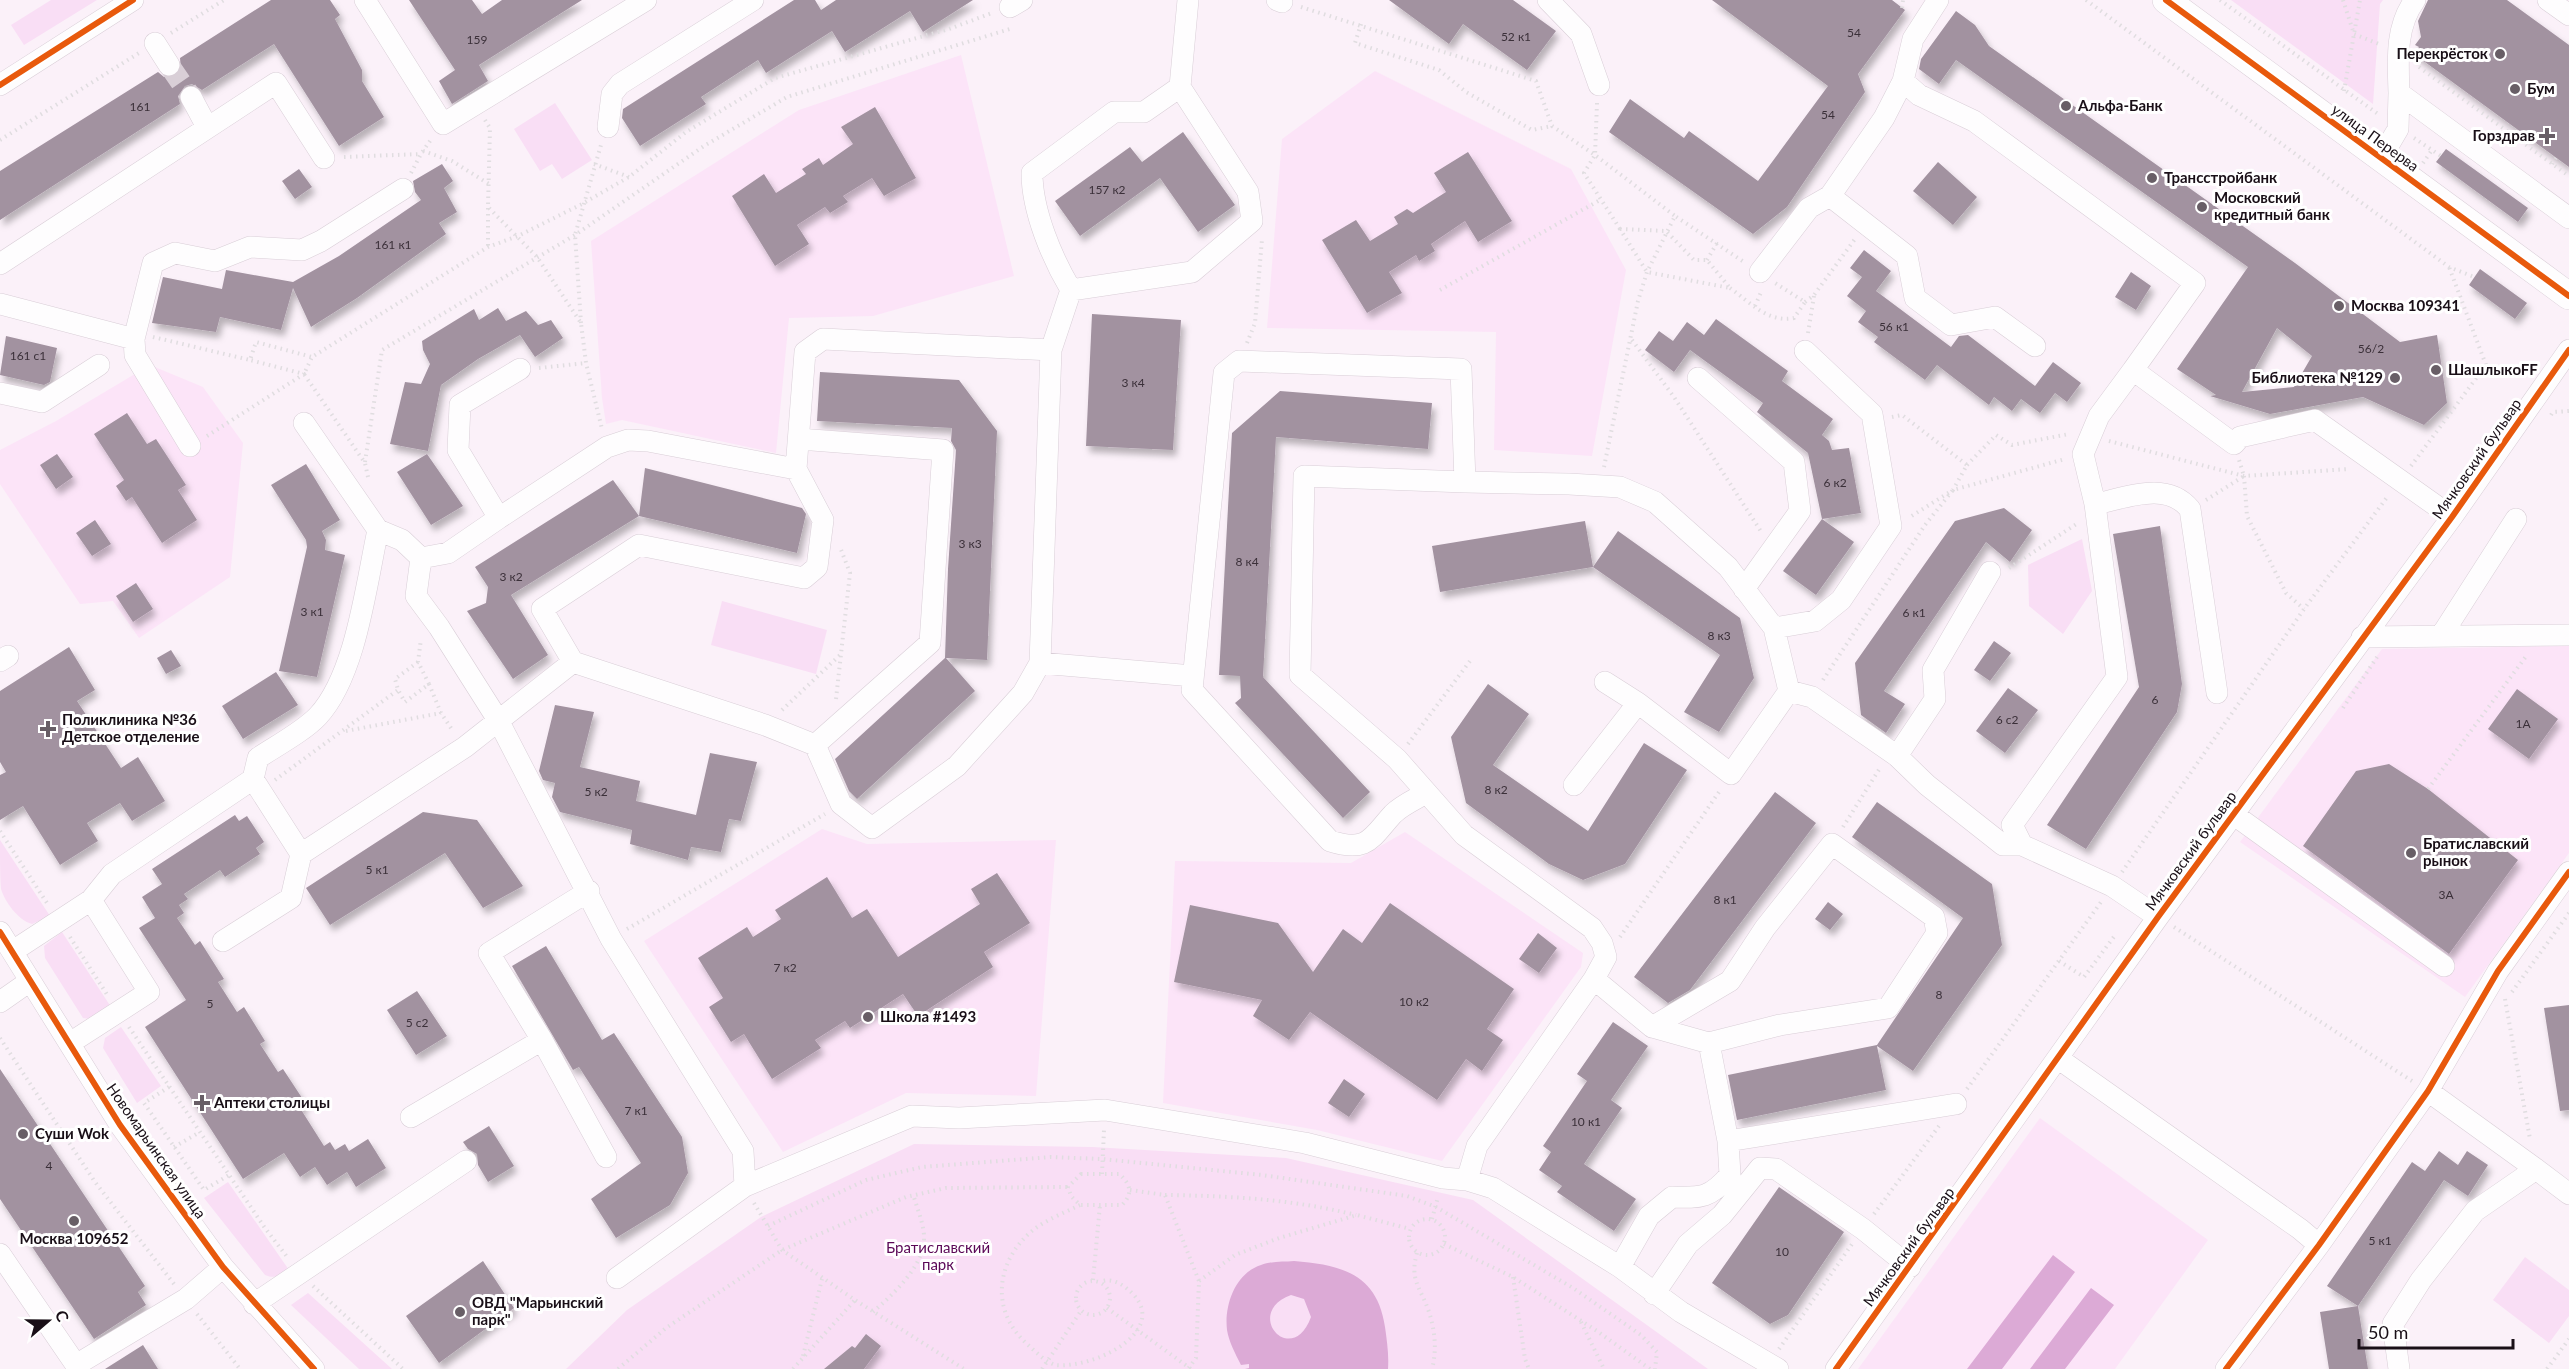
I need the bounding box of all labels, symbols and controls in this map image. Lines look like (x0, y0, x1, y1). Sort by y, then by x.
house number: 54 (1847, 25, 1861, 40)
house number: 52 к1 (1501, 29, 1531, 44)
house number: 159 (467, 32, 487, 47)
place label: Перекрёсток (2396, 44, 2489, 62)
marker: Перекрёсток (2493, 47, 2507, 61)
place label: Бум (2527, 79, 2555, 97)
marker: Бум (2508, 82, 2522, 96)
place label: Альфа-Банк (2077, 96, 2164, 114)
house number: 161 (130, 99, 150, 114)
marker: Альфа-Банк (2059, 99, 2073, 113)
street label: улица Перерва (2329, 100, 2423, 175)
house number: 54 (1821, 107, 1835, 122)
place label: Горздрав (2473, 126, 2535, 144)
marker: Горздрав (2540, 129, 2554, 143)
place label: Трансстройбанк (2164, 168, 2278, 186)
marker: Трансстройбанк (2145, 171, 2159, 185)
house number: 157 к2 (1088, 182, 1126, 197)
place label: Московский кредитный банк (2214, 188, 2331, 223)
marker: Московский кредитный банк (2195, 200, 2209, 214)
house number: 161 к1 (374, 237, 412, 252)
place label: Москва 109341 (2351, 296, 2460, 314)
marker: Москва 109341 (2332, 299, 2346, 313)
house number: 56 к1 (1879, 319, 1909, 334)
house number: 56/2 (2358, 341, 2384, 356)
house number: 161 с1 (10, 348, 46, 363)
place label: ШашлыкoFF (2448, 360, 2538, 378)
marker: ШашлыкoFF (2429, 363, 2443, 377)
place label: Библиотека №129 (2251, 368, 2383, 386)
marker: Библиотека №129 (2388, 371, 2402, 385)
house number: 3 к4 (1121, 375, 1145, 390)
street label: Мячковский бульвар (2428, 395, 2525, 522)
house number: 6 к2 (1823, 475, 1847, 490)
house number: 3 к3 (958, 536, 982, 551)
house number: 8 к4 (1235, 554, 1259, 569)
house number: 3 к2 (499, 569, 523, 584)
house number: 3 к1 (300, 604, 324, 619)
house number: 6 к1 (1902, 605, 1926, 620)
house number: 8 к3 (1707, 628, 1731, 643)
house number: 6 (2152, 692, 2159, 707)
place label: Поликлиника №36 Детское отделение (62, 710, 200, 745)
house number: 6 с2 (1996, 712, 2018, 727)
house number: 1А (2515, 716, 2531, 731)
marker: Поликлиника №36 Детское отделение (39, 720, 57, 738)
house number: 8 к2 (1484, 782, 1508, 797)
house number: 5 к2 (584, 784, 608, 799)
street label: Мячковский бульвар (2141, 787, 2240, 914)
place label: Братиславский рынок (2423, 834, 2529, 869)
marker: Братиславский рынок (2404, 846, 2418, 860)
house number: 5 к1 (365, 862, 389, 877)
house number: 3А (2438, 887, 2454, 902)
house number: 8 к1 (1713, 892, 1737, 907)
house number: 7 к2 (773, 960, 797, 975)
house number: 8 (1936, 987, 1943, 1002)
house number: 10 к2 (1399, 994, 1429, 1009)
house number: 5 (207, 996, 214, 1011)
place label: Школа #1493 (880, 1007, 976, 1025)
marker: Школа #1493 (861, 1010, 875, 1024)
house number: 5 с2 (406, 1015, 428, 1030)
street label: Новомарьинская улица (103, 1079, 210, 1222)
place label: Аптеки столицы (213, 1093, 330, 1111)
marker: Аптеки столицы (195, 1096, 209, 1110)
house number: 7 к1 (624, 1103, 648, 1118)
house number: 10 к1 (1571, 1114, 1601, 1129)
place label: Суши Wok (35, 1124, 110, 1142)
marker: Суши Wok (16, 1127, 30, 1141)
house number: 4 (46, 1158, 53, 1173)
street label: Мячковский бульвар (1859, 1183, 1958, 1310)
marker: Москва 109652 (67, 1214, 81, 1228)
place label: Москва 109652 (20, 1229, 129, 1247)
house number: 5 к1 (2368, 1233, 2392, 1248)
park label: Братиславский парк (886, 1238, 990, 1273)
house number: 10 (1775, 1244, 1789, 1259)
north arrow (18, 1291, 78, 1351)
place label: ОВД "Марьинский парк" (472, 1293, 603, 1328)
marker: ОВД "Марьинский парк" (453, 1305, 467, 1319)
text: С (52, 1307, 73, 1324)
scale bar (2359, 1312, 2514, 1350)
text: 50 m (2368, 1321, 2408, 1343)

